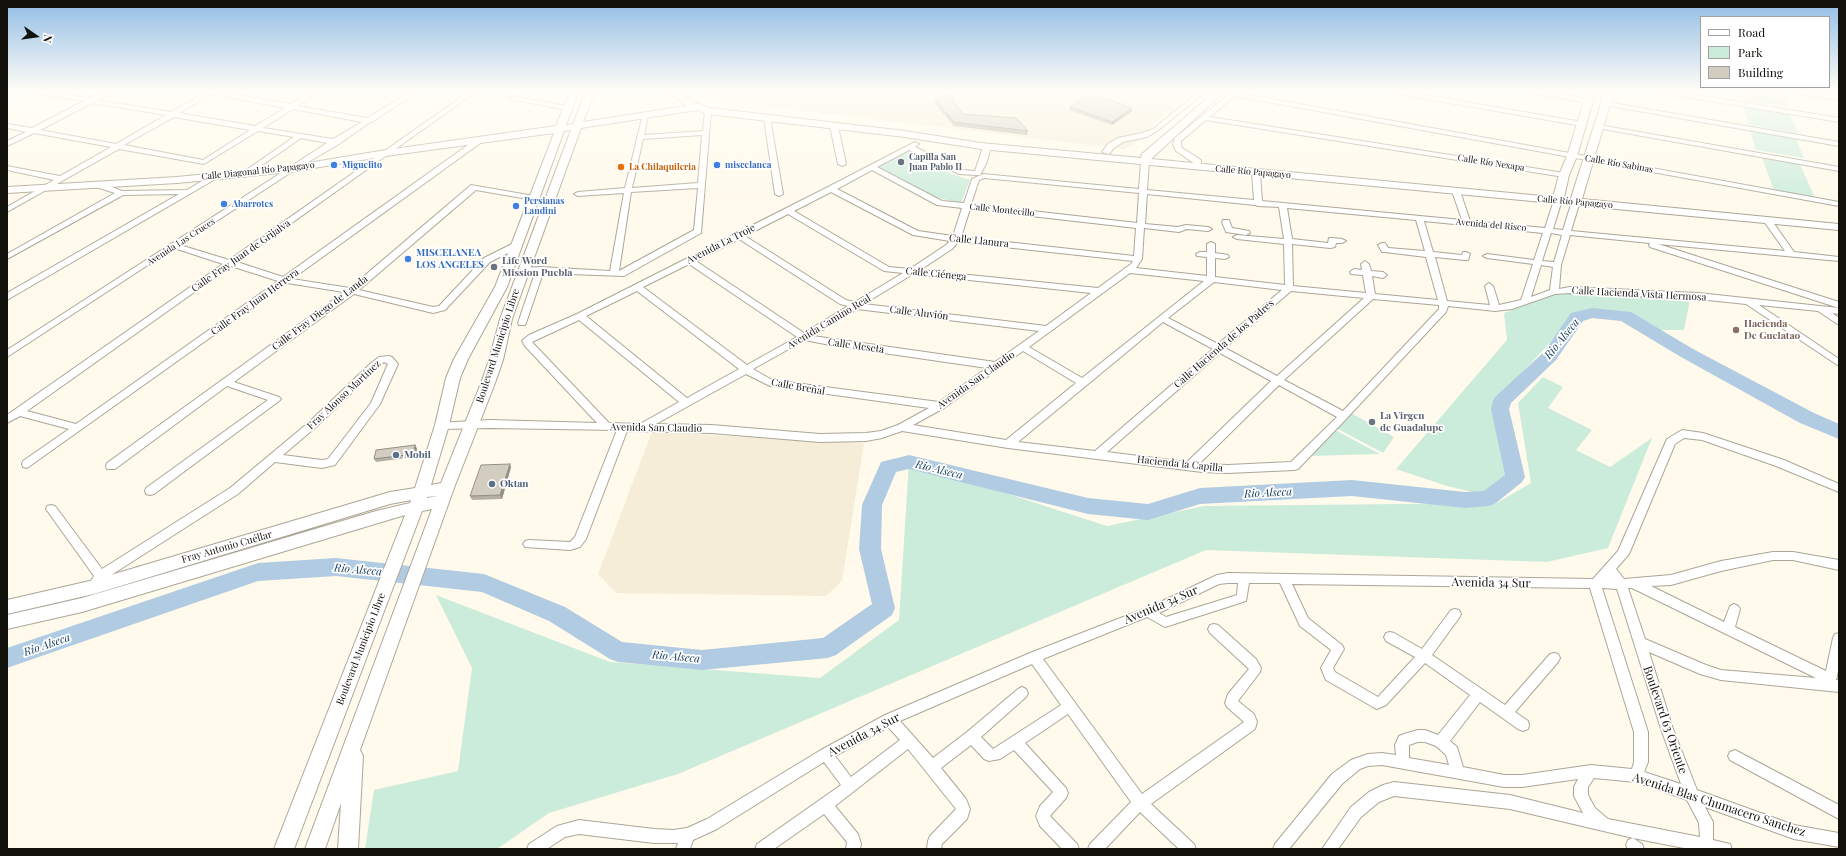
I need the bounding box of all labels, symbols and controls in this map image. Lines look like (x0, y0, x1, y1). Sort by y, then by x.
north arrow (16, 16, 56, 56)
legend (1700, 16, 1830, 88)
text: Road (1738, 24, 1765, 40)
text: N (40, 33, 56, 44)
text: Park (1738, 44, 1763, 60)
text: Building (1738, 64, 1783, 80)
place label: Capilla San Juan Pablo II (909, 152, 962, 173)
street label: Calle Río Nexapa (1457, 152, 1525, 174)
street label: Calle Río Sabinas (1584, 153, 1654, 175)
marker: Capilla San Juan Pablo II (896, 157, 906, 167)
street label: Calle Diagonal Río Papagayo (201, 160, 315, 182)
marker: Miguelito (329, 160, 339, 170)
place label: Miguelito (342, 160, 382, 170)
marker: miscelanea (712, 160, 722, 170)
place label: miscelanea (725, 160, 771, 170)
marker: La Chilaquileria (616, 162, 626, 172)
place label: La Chilaquileria (629, 162, 696, 172)
street label: Calle Río Papagayo (1215, 163, 1291, 181)
street label: Calle Río Papagayo (1537, 193, 1613, 211)
place label: Persianas Landini (524, 196, 564, 217)
marker: Abarrotes (219, 199, 229, 209)
place label: Abarrotes (232, 199, 273, 209)
marker: Persianas Landini (511, 201, 521, 211)
street label: Calle Montecillo (969, 201, 1035, 219)
street label: Avenida Las Cruces (145, 216, 217, 268)
street label: Calle Fray Juan de Grijalva (189, 217, 293, 295)
street label: Avenida del Risco (1455, 217, 1527, 233)
street label: Avenida La Troje (685, 222, 757, 266)
street label: Calle Llanura (949, 232, 1009, 250)
place label: MISCELANEA LOS ANGELES (416, 247, 484, 270)
marker: MISCELANEA LOS ANGELES (403, 254, 413, 264)
place label: Life Word Mission Puebla (502, 255, 572, 278)
marker: Life Word Mission Puebla (489, 262, 499, 272)
street label: Calle Ciénega (905, 265, 967, 283)
street label: Calle Fray Juan Herrera (209, 266, 301, 338)
street label: Calle Fray Diego de Landa (270, 273, 370, 353)
street label: Calle Hacienda Vista Hermosa (1571, 284, 1707, 304)
street label: Boulevard Municipio Libre (474, 287, 522, 405)
street label: Avenida Camino Real (785, 292, 873, 352)
street label: Calle Hacienda de los Padres (1172, 297, 1276, 391)
street label: Calle Aluvión (889, 303, 949, 323)
water label: Rio Alseca (1542, 316, 1582, 362)
place label: Hacienda De Guelatao (1744, 318, 1800, 342)
marker: Hacienda De Guelatao (1731, 325, 1741, 335)
street label: Calle Meseta (827, 336, 885, 356)
street label: Avenida San Claudio (935, 349, 1017, 411)
street label: Fray Alonso Martínez (305, 358, 383, 432)
street label: Calle Breñal (770, 376, 826, 398)
place label: La Virgen de Guadalupe (1380, 410, 1443, 434)
marker: La Virgen de Guadalupe (1367, 417, 1377, 427)
street label: Avenida San Claudio (610, 421, 702, 435)
place label: Mobil (404, 449, 431, 461)
marker: Mobil (391, 450, 401, 460)
street label: Hacienda la Capilla (1136, 454, 1224, 474)
water label: Rio Alseca (914, 458, 964, 482)
place label: Oktan (500, 478, 529, 490)
marker: Oktan (487, 479, 497, 489)
water label: Rio Alseca (1244, 485, 1292, 501)
street label: Fray Antonio Cuéllar (180, 528, 274, 566)
water label: Rio Alseca (333, 561, 383, 579)
street label: Avenida 34 Sur (1451, 575, 1531, 591)
street label: Avenida 34 Sur (1122, 583, 1200, 627)
street label: Boulevard Municipio Libre (334, 591, 388, 707)
water label: Rio Alseca (22, 631, 72, 659)
water label: Rio Alseca (651, 648, 701, 666)
street label: Boulevard 63 Oriente (1640, 664, 1690, 776)
street label: Avenida 34 Sur (826, 710, 902, 760)
street label: Avenida Blas Chumacero Sanchez (1631, 770, 1807, 840)

